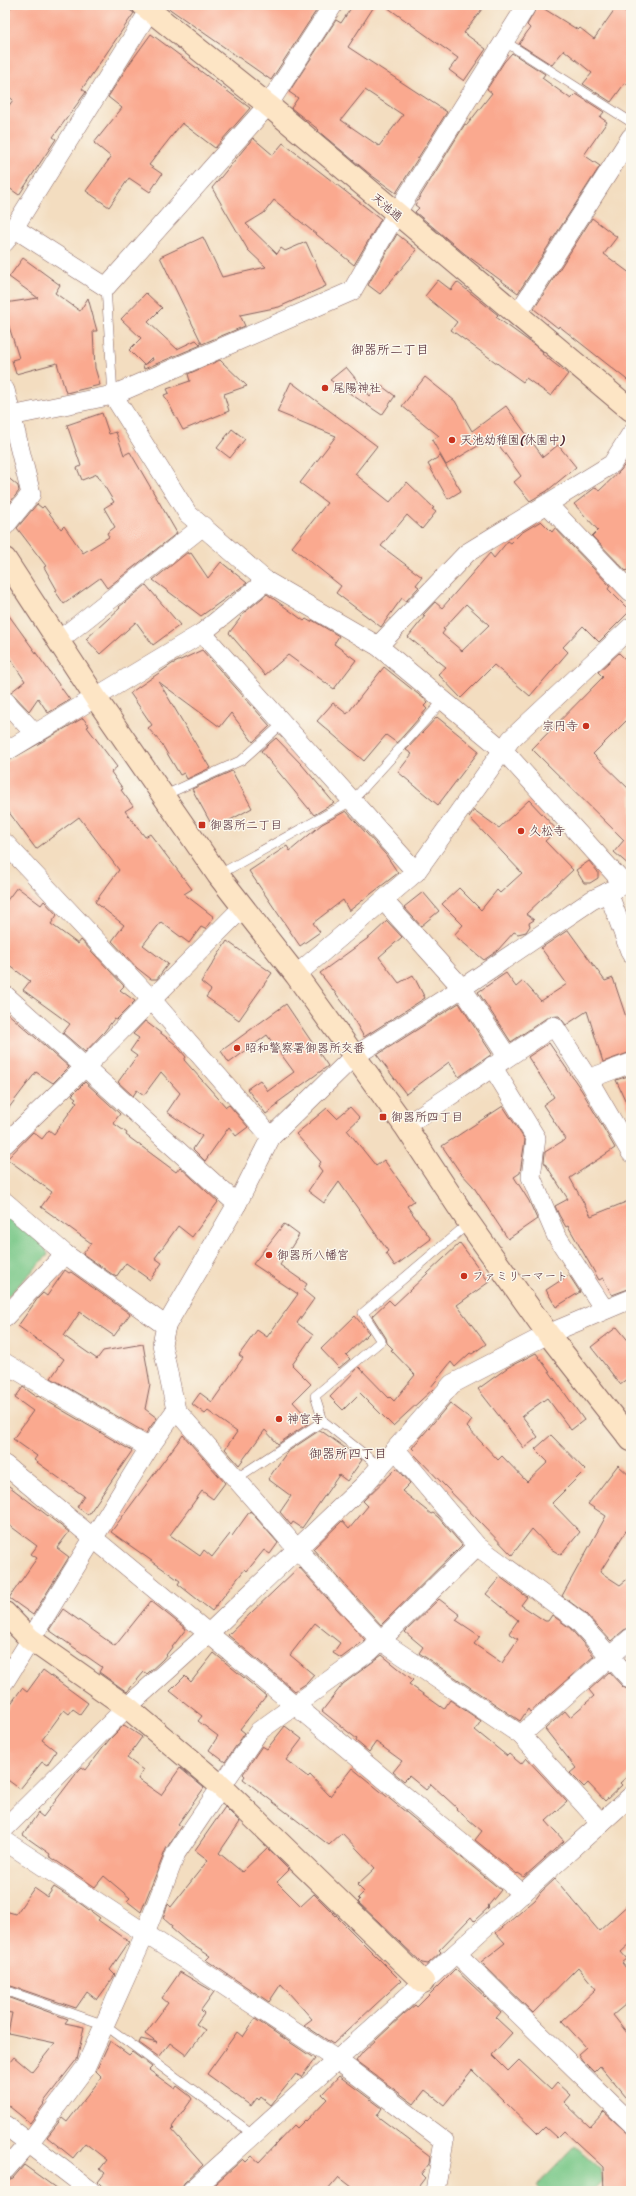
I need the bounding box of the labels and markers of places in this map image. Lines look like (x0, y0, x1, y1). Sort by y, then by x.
place label: 尾陽神社 (333, 377, 381, 399)
marker: 尾陽神社 (320, 383, 330, 393)
place label: 天池幼稚園(休園中) (460, 429, 565, 451)
marker: 天池幼稚園(休園中) (447, 435, 457, 445)
place label: 宗円寺 (542, 715, 578, 737)
marker: 宗円寺 (581, 721, 591, 731)
place label: 御器所二丁目 (210, 814, 282, 836)
marker: 御器所二丁目 (197, 820, 207, 830)
place label: 久松寺 (529, 820, 565, 842)
marker: 久松寺 (516, 826, 526, 836)
place label: 昭和警察署御器所交番 (245, 1037, 365, 1059)
marker: 昭和警察署御器所交番 (232, 1043, 242, 1053)
place label: 御器所四丁目 (391, 1106, 463, 1128)
marker: 御器所四丁目 (378, 1112, 388, 1122)
place label: 御器所八幡宮 (277, 1244, 349, 1266)
marker: 御器所八幡宮 (264, 1250, 274, 1260)
place label: ファミリーマート (472, 1265, 568, 1287)
marker: ファミリーマート (459, 1271, 469, 1281)
place label: 神宮寺 (287, 1408, 323, 1430)
marker: 神宮寺 (274, 1414, 284, 1424)

